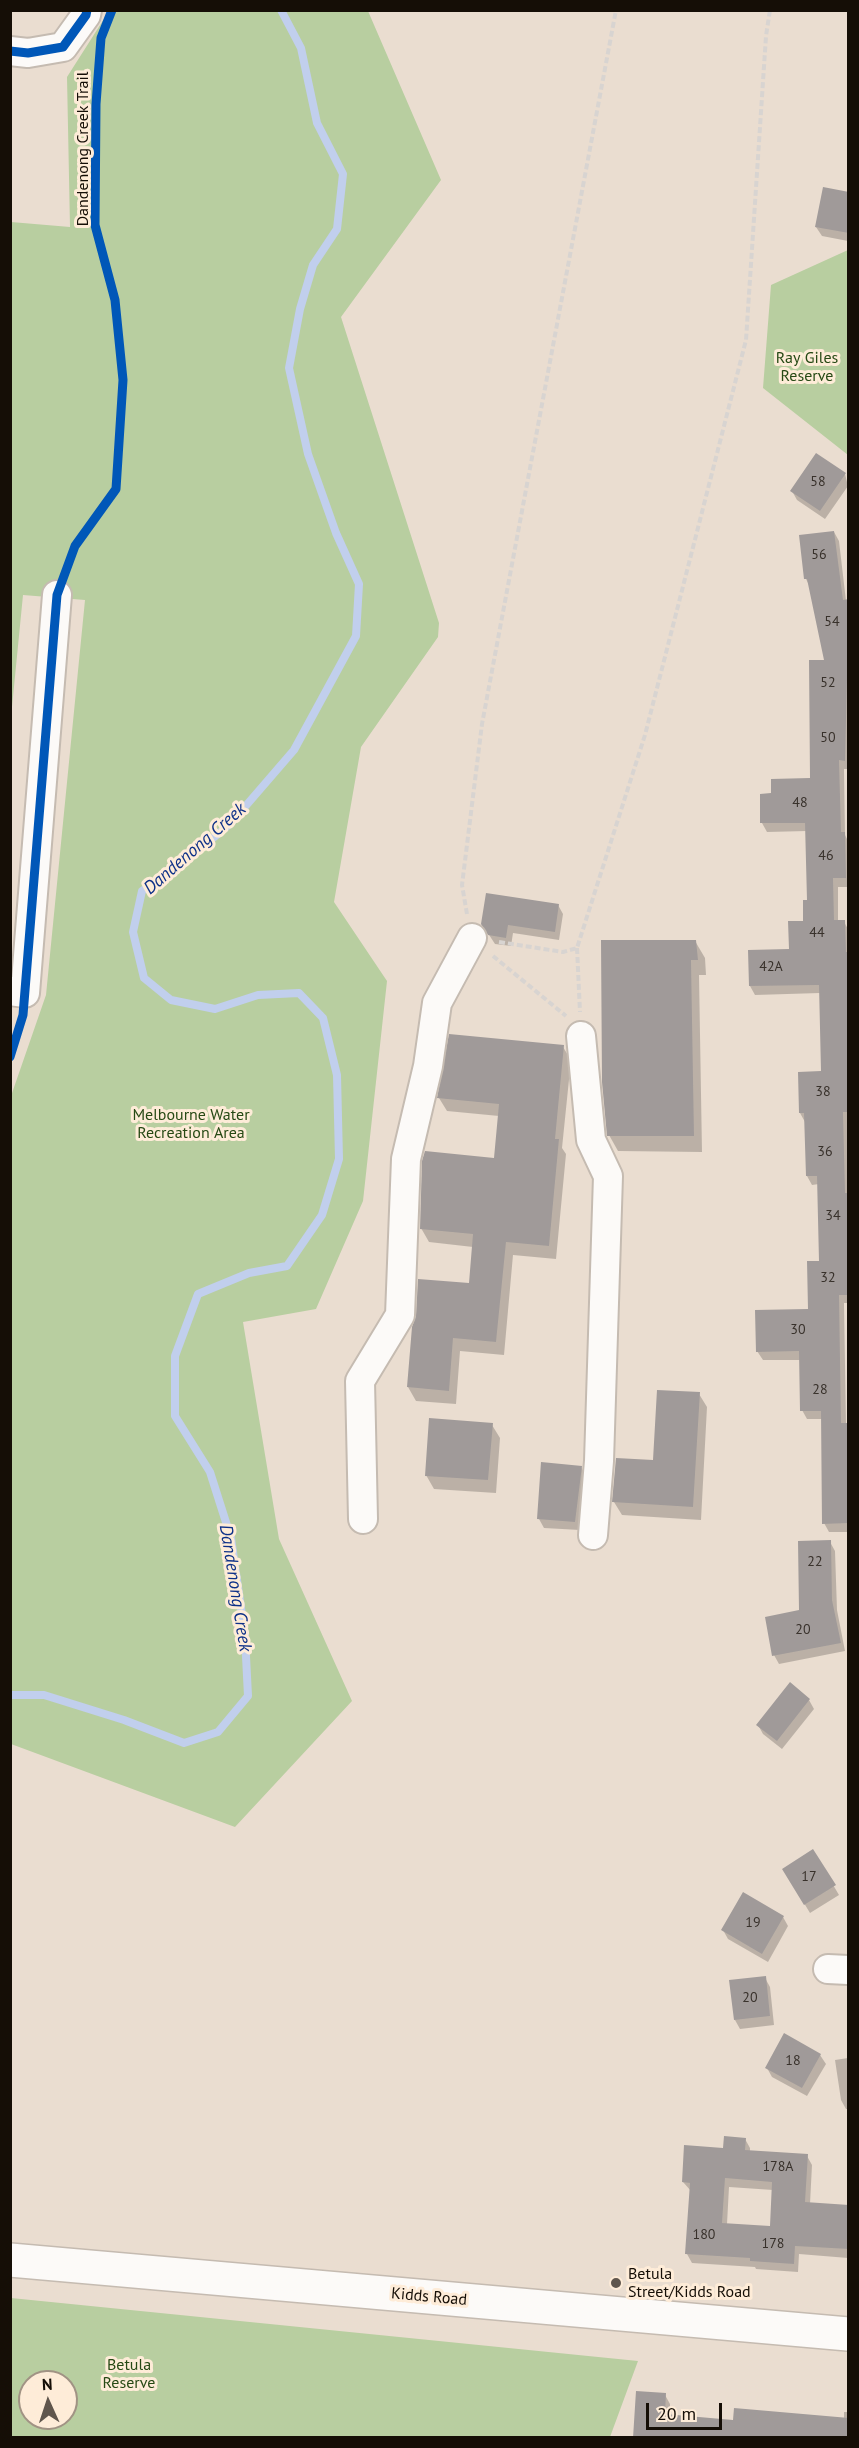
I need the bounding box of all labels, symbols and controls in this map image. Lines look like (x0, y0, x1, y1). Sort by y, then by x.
street label: Dandenong Creek Trail (73, 72, 93, 226)
park label: Ray Giles Reserve (776, 348, 838, 386)
house number: 58 (810, 474, 826, 490)
house number: 56 (811, 547, 827, 563)
house number: 54 (824, 614, 840, 630)
house number: 52 (820, 675, 836, 691)
house number: 50 (820, 730, 836, 746)
house number: 48 (792, 795, 808, 811)
water label: Dandenong Creek (139, 799, 251, 899)
house number: 46 (818, 848, 834, 864)
house number: 44 (809, 925, 825, 941)
house number: 42A (759, 959, 783, 975)
house number: 38 (815, 1084, 831, 1100)
park label: Melbourne Water Recreation Area (132, 1105, 250, 1143)
house number: 36 (817, 1144, 833, 1160)
house number: 34 (825, 1208, 841, 1224)
house number: 32 (820, 1270, 836, 1286)
house number: 30 (790, 1322, 806, 1338)
house number: 28 (812, 1382, 828, 1398)
water label: Dandenong Creek (214, 1523, 256, 1653)
house number: 22 (807, 1554, 823, 1570)
house number: 20 (795, 1622, 811, 1638)
house number: 17 (801, 1869, 817, 1885)
house number: 19 (745, 1915, 761, 1931)
house number: 20 (742, 1990, 758, 2006)
house number: 18 (785, 2053, 801, 2069)
house number: 178A (762, 2159, 794, 2175)
house number: 180 (693, 2227, 715, 2243)
house number: 178 (762, 2236, 784, 2252)
place label: Betula Street/Kidds Road (628, 2264, 751, 2302)
marker: Betula Street/Kidds Road (609, 2276, 623, 2290)
street label: Kidds Road (390, 2284, 468, 2310)
park label: Betula Reserve (103, 2355, 155, 2393)
north arrow (18, 2370, 78, 2430)
text: N (41, 2374, 53, 2394)
scale bar (649, 2391, 726, 2429)
text: 20 m (657, 2402, 696, 2425)

